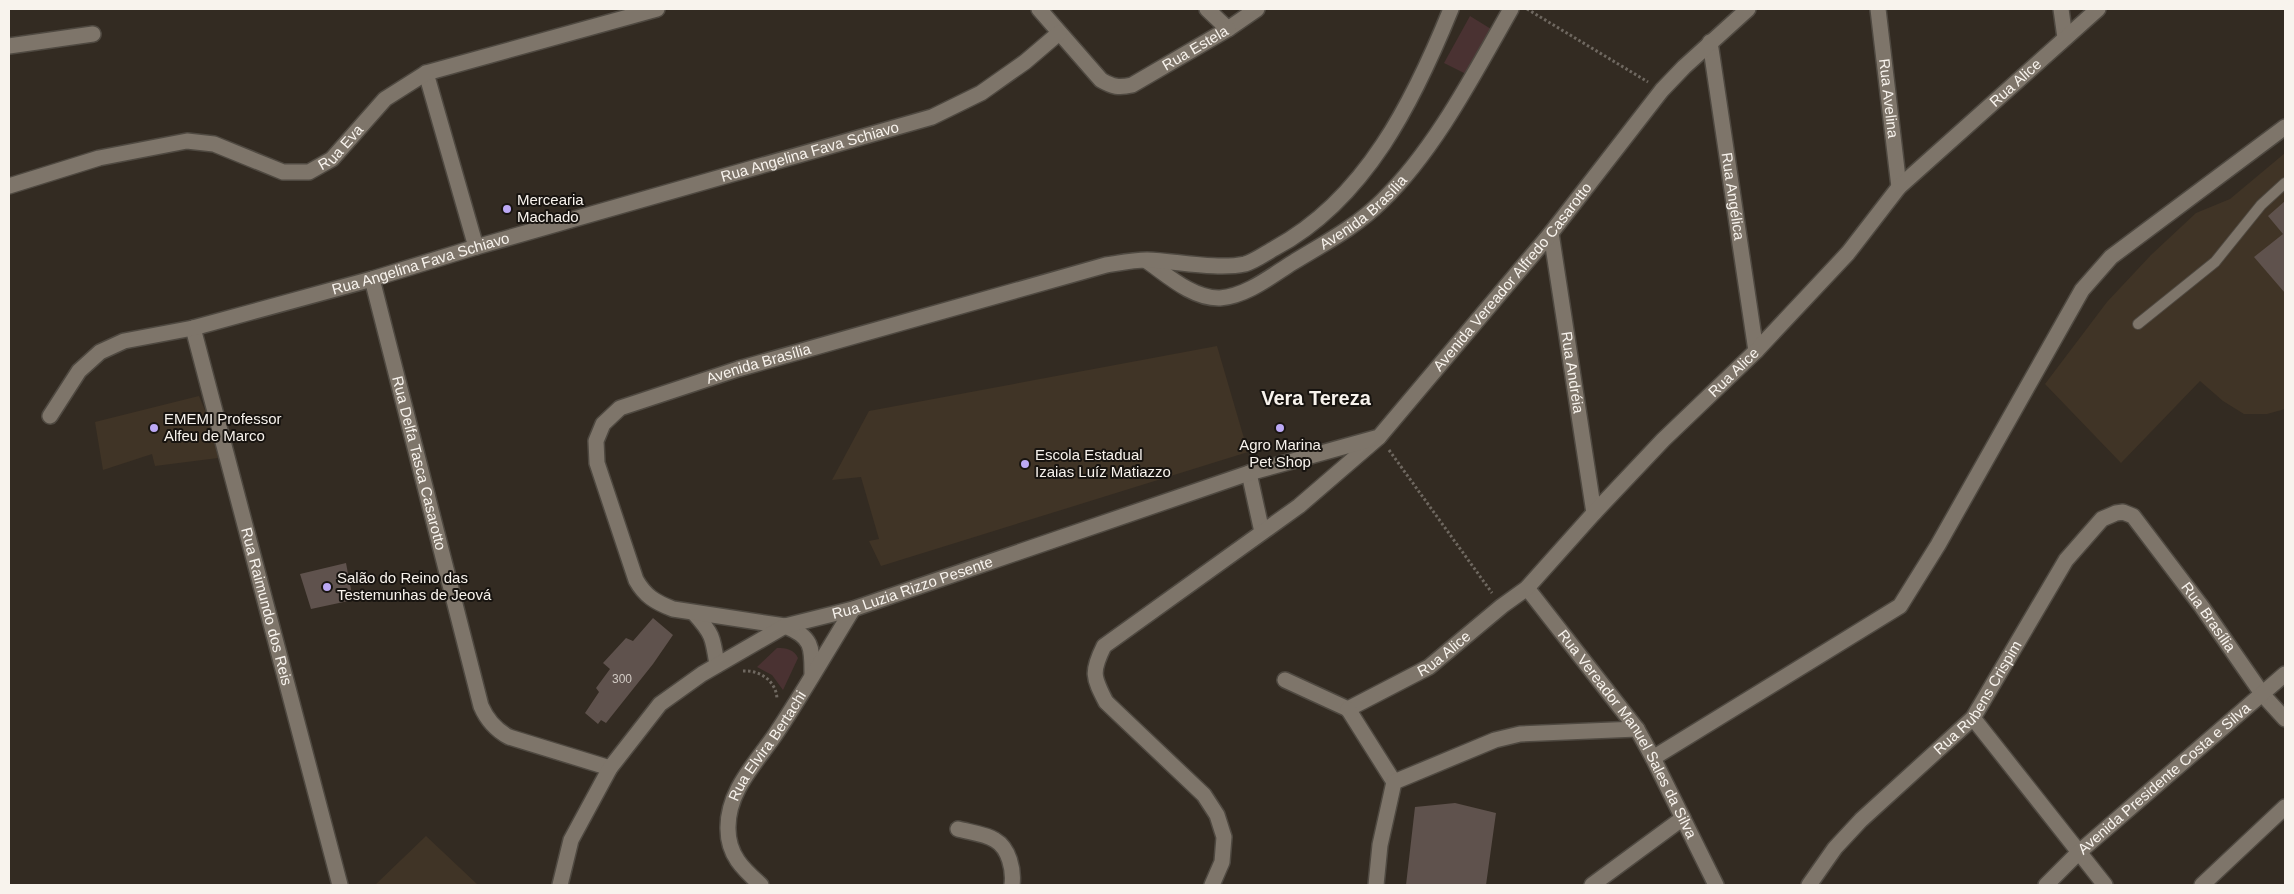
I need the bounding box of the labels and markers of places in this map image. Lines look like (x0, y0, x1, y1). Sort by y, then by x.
place label: Mercearia Machado (517, 191, 584, 225)
marker: Mercearia Machado (501, 203, 513, 215)
place label: EMEMI Professor Alfeu de Marco (164, 410, 282, 444)
marker: EMEMI Professor Alfeu de Marco (148, 422, 160, 434)
marker: Agro Marina Pet Shop (1274, 422, 1286, 434)
place label: Agro Marina Pet Shop (1239, 436, 1322, 470)
place label: Escola Estadual Izaias Luíz Matiazzo (1035, 446, 1171, 480)
marker: Escola Estadual Izaias Luíz Matiazzo (1019, 458, 1031, 470)
place label: Salão do Reino das Testemunhas de Jeová (337, 569, 492, 603)
marker: Salão do Reino das Testemunhas de Jeová (321, 581, 333, 593)

